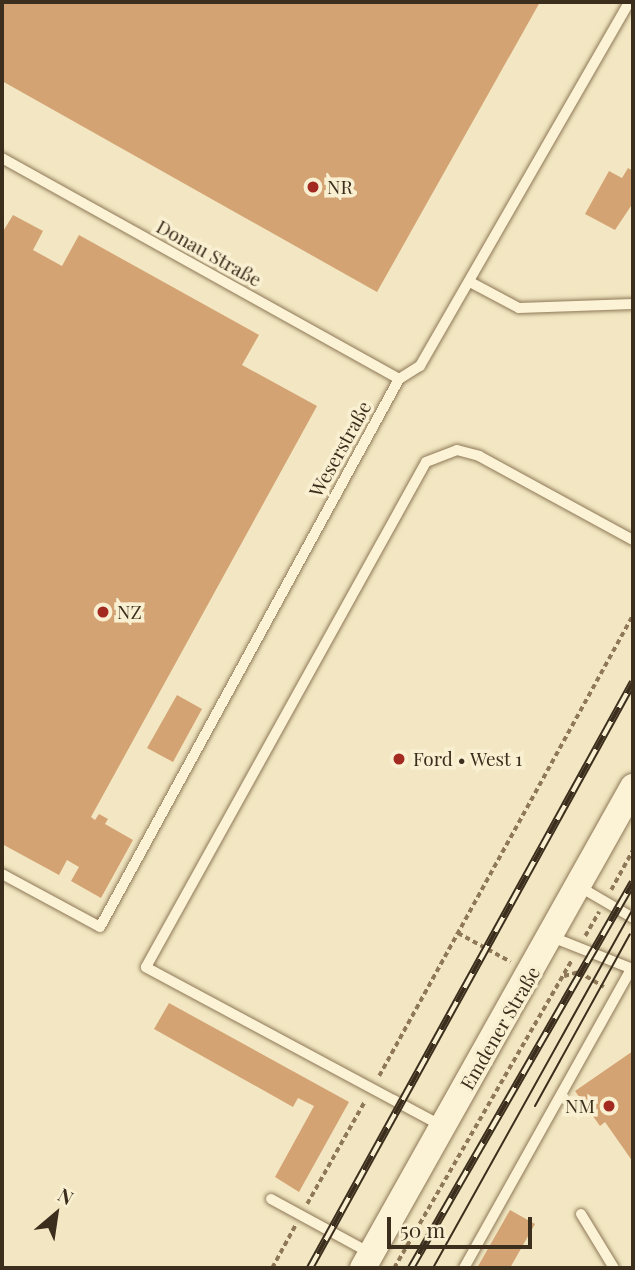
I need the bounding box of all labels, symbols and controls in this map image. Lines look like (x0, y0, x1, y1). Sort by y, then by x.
place label: NR (327, 176, 353, 198)
marker: NR (305, 179, 321, 195)
street label: Donau Straße (153, 215, 265, 291)
street label: Weserstraße (304, 397, 376, 501)
place label: NZ (117, 601, 142, 623)
marker: NZ (95, 604, 111, 620)
place label: Ford • West 1 (413, 748, 523, 770)
marker: Ford • West 1 (391, 751, 407, 767)
street label: Emdener Straße (455, 962, 545, 1094)
place label: NM (565, 1095, 595, 1117)
marker: NM (601, 1098, 617, 1114)
north arrow (21, 1179, 91, 1249)
text: N (54, 1181, 78, 1210)
scale bar (390, 1204, 535, 1248)
text: 50 m (400, 1215, 445, 1243)

